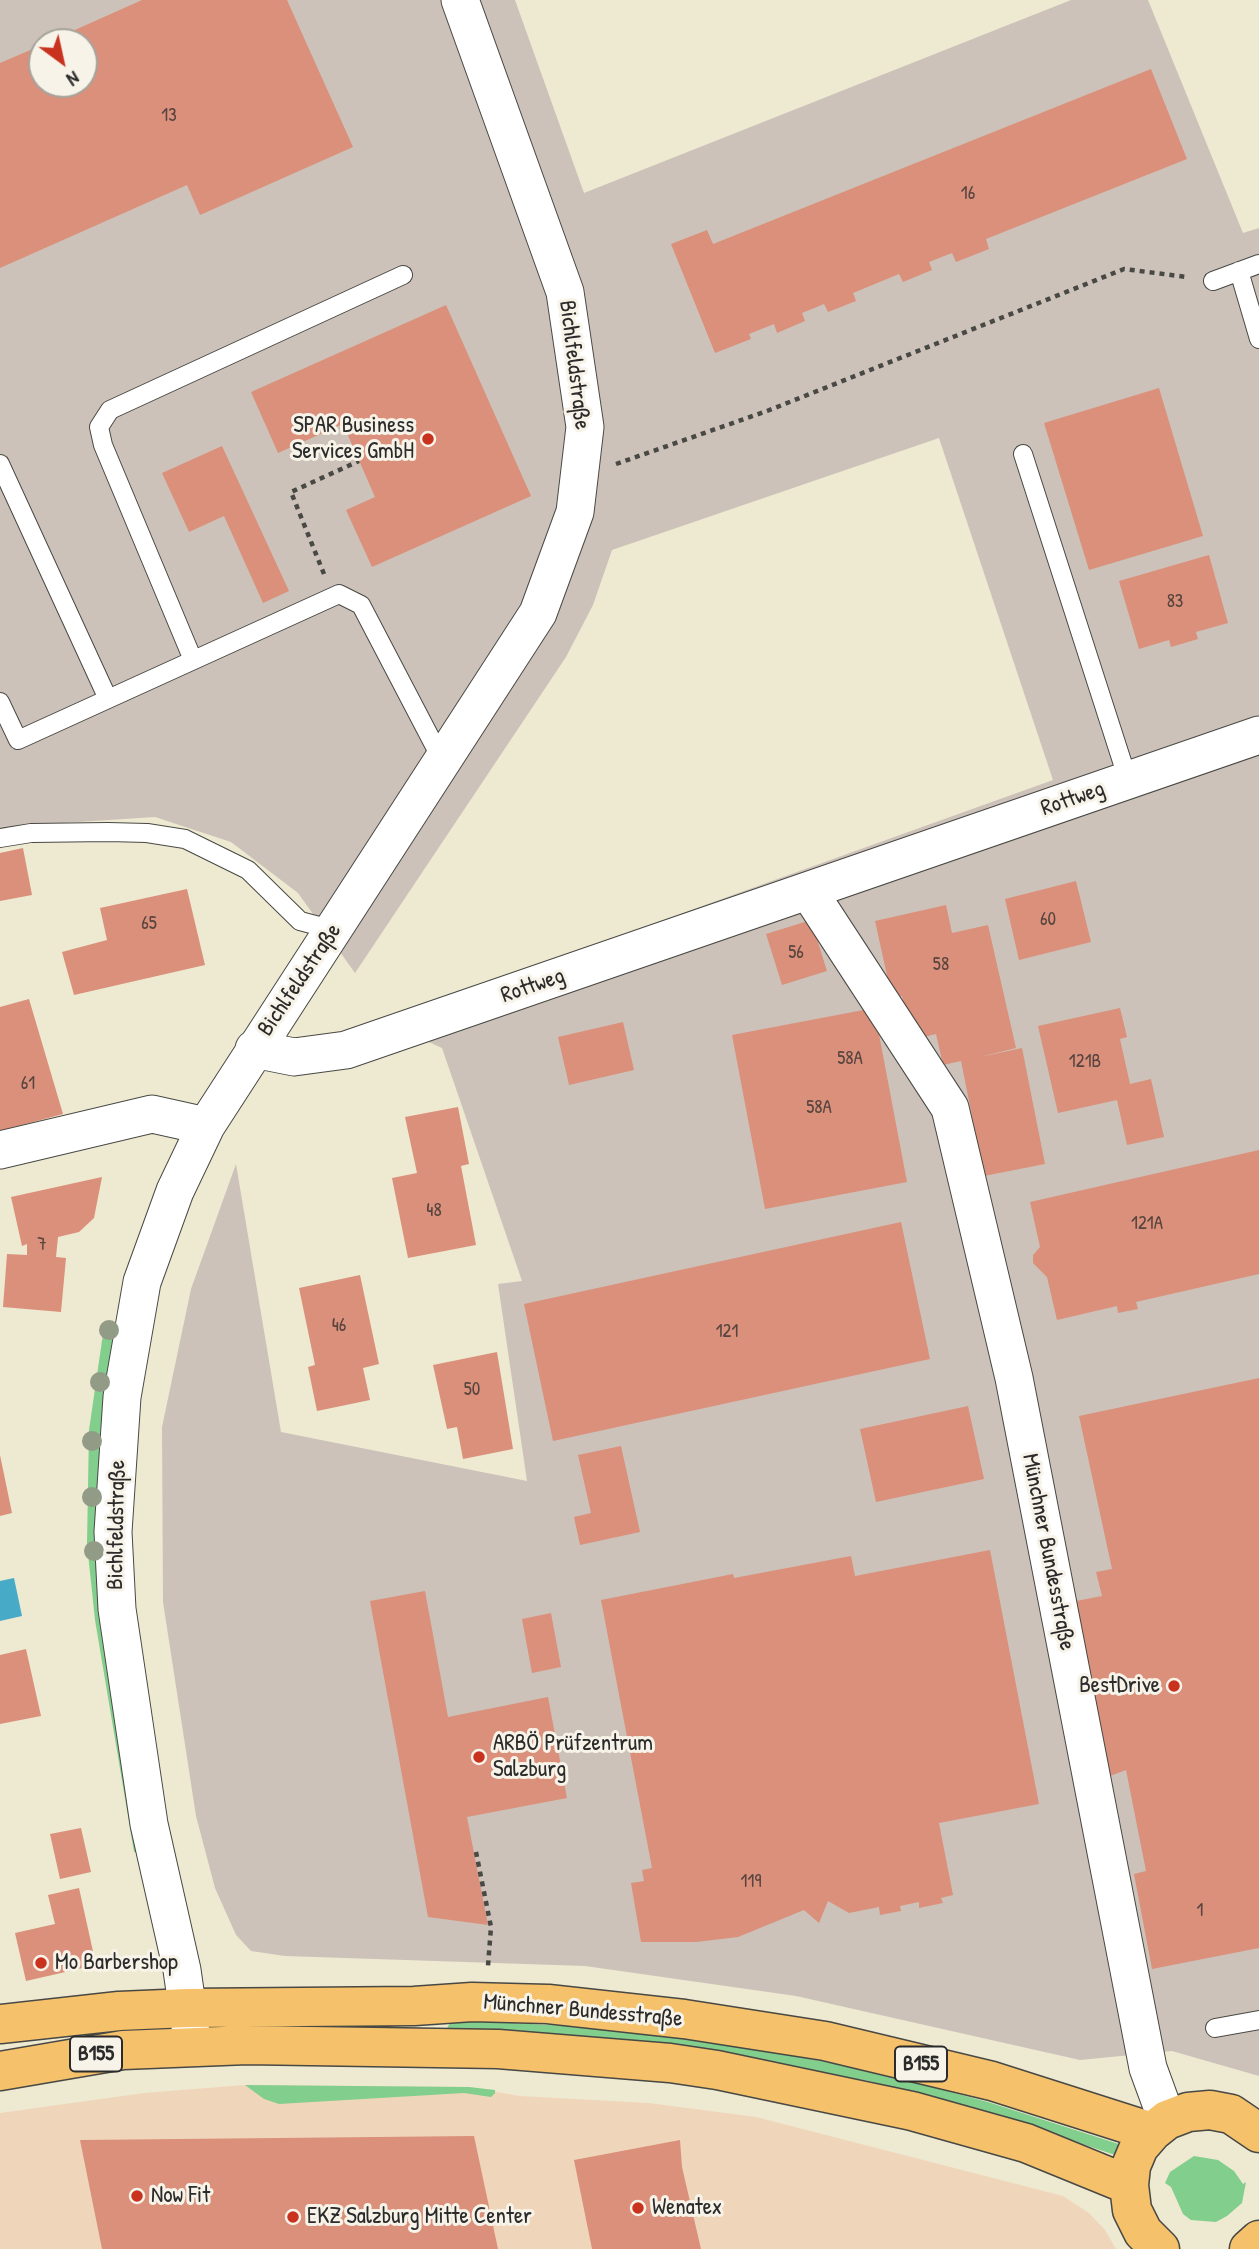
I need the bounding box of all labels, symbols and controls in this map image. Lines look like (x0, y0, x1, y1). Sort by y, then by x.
north arrow (28, 28, 98, 98)
text: N (62, 65, 85, 93)
house number: 13 (161, 105, 177, 127)
house number: 16 (961, 183, 975, 205)
street label: Bichlfeldstraße (552, 299, 596, 431)
place label: SPAR Business Services GmbH (292, 412, 414, 466)
marker: SPAR Business Services GmbH (420, 431, 436, 447)
house number: 83 (1167, 591, 1183, 613)
street label: Rottweg (1038, 775, 1108, 823)
house number: 60 (1040, 909, 1056, 931)
house number: 65 (141, 913, 157, 935)
street label: Bichlfeldstraße (252, 918, 348, 1042)
house number: 56 (788, 942, 804, 964)
house number: 58 (933, 954, 949, 976)
street label: Rottweg (498, 962, 568, 1010)
house number: 58A (837, 1048, 863, 1070)
house number: 121B (1069, 1051, 1101, 1073)
house number: 61 (21, 1073, 35, 1095)
house number: 58A (806, 1097, 832, 1119)
house number: 48 (426, 1200, 442, 1222)
house number: 121A (1131, 1213, 1163, 1235)
house number: 7 (37, 1234, 47, 1256)
house number: 46 (332, 1315, 346, 1337)
house number: 121 (716, 1321, 738, 1343)
house number: 50 (464, 1379, 480, 1401)
street label: Münchner Bundesstraße (1015, 1451, 1081, 1653)
street label: Bichlfeldstraße (102, 1460, 132, 1590)
place label: BestDrive (1079, 1672, 1160, 1700)
marker: BestDrive (1166, 1678, 1182, 1694)
place label: ARBÖ Prüfzentrum Salzburg (493, 1730, 653, 1784)
marker: ARBÖ Prüfzentrum Salzburg (471, 1749, 487, 1765)
house number: 119 (741, 1871, 761, 1893)
house number: 1 (1197, 1900, 1203, 1922)
place label: Mo Barbershop (55, 1949, 178, 1977)
marker: Mo Barbershop (33, 1955, 49, 1971)
street label: Münchner Bundesstraße (482, 1989, 684, 2033)
road number: B155 (70, 2036, 122, 2072)
road number: B155 (895, 2046, 947, 2082)
place label: Now Fit (151, 2182, 210, 2210)
marker: Now Fit (129, 2188, 145, 2204)
place label: Wenatex (652, 2194, 722, 2222)
marker: Wenatex (630, 2200, 646, 2216)
place label: EKZ Salzburg Mitte Center (307, 2203, 532, 2231)
marker: EKZ Salzburg Mitte Center (285, 2209, 301, 2225)

